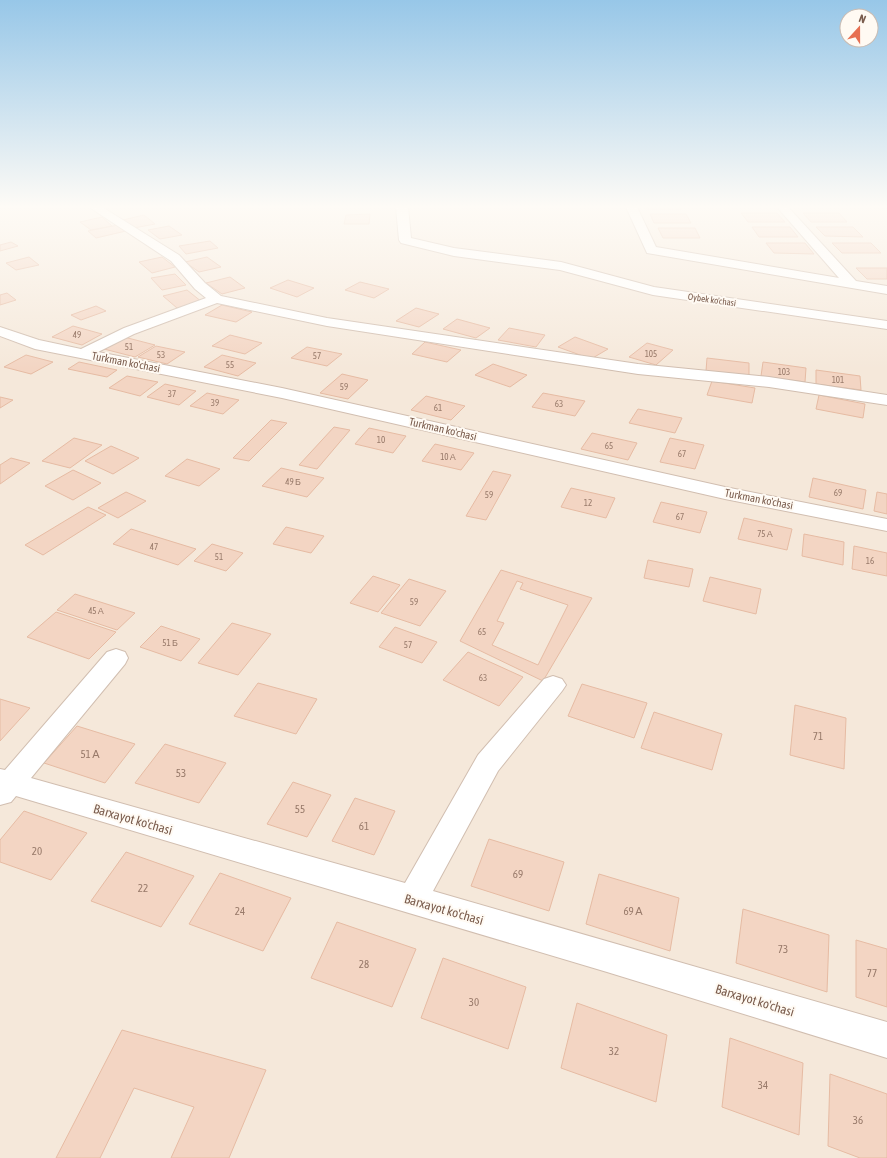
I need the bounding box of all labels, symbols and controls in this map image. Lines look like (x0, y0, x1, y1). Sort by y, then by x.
north arrow (839, 8, 879, 48)
text: N (857, 12, 868, 25)
street label: Oybek ko'chasi (687, 292, 737, 308)
house number: 49 (73, 330, 81, 340)
house number: 51 (125, 342, 133, 352)
house number: 105 (645, 349, 657, 359)
street label: Turkman ko'chasi (91, 350, 161, 374)
house number: 53 (157, 350, 165, 360)
house number: 57 (313, 351, 321, 361)
house number: 55 (226, 360, 234, 370)
house number: 103 (778, 367, 790, 377)
house number: 101 (832, 375, 844, 385)
house number: 59 (340, 382, 348, 392)
house number: 37 (168, 389, 176, 399)
house number: 39 (211, 398, 219, 408)
house number: 63 (555, 399, 563, 409)
house number: 61 (434, 403, 442, 413)
street label: Turkman ko'chasi (408, 415, 478, 443)
house number: 10 (377, 435, 385, 445)
house number: 65 (605, 441, 613, 451)
house number: 67 (678, 449, 686, 459)
house number: 10 А (440, 452, 456, 462)
house number: 49 Б (285, 477, 301, 487)
street label: Turkman ko'chasi (724, 487, 794, 511)
house number: 69 (834, 488, 842, 498)
house number: 59 (485, 490, 493, 500)
house number: 12 (584, 498, 592, 508)
house number: 67 (676, 512, 684, 522)
house number: 75 А (757, 529, 773, 539)
house number: 47 (150, 542, 158, 552)
house number: 51 (215, 552, 223, 562)
house number: 16 (866, 556, 874, 566)
house number: 59 (410, 597, 418, 607)
house number: 45 А (88, 606, 104, 616)
house number: 65 (478, 627, 486, 637)
house number: 51 Б (162, 638, 178, 648)
house number: 57 (404, 640, 412, 650)
house number: 63 (479, 673, 487, 683)
house number: 71 (813, 730, 823, 742)
house number: 51 А (80, 748, 100, 760)
house number: 53 (176, 767, 186, 779)
street label: Barxayot ko'chasi (92, 801, 174, 838)
house number: 55 (295, 803, 305, 815)
house number: 61 (359, 820, 369, 832)
house number: 20 (32, 845, 42, 857)
house number: 69 (513, 868, 523, 880)
house number: 22 (138, 882, 148, 894)
street label: Barxayot ko'chasi (403, 891, 485, 928)
house number: 24 (235, 905, 245, 917)
house number: 69 А (623, 905, 643, 917)
house number: 73 (778, 943, 788, 955)
house number: 28 (359, 958, 369, 970)
house number: 77 (867, 967, 877, 979)
street label: Barxayot ko'chasi (714, 981, 796, 1020)
house number: 30 (469, 996, 479, 1008)
house number: 32 (609, 1045, 619, 1057)
house number: 34 (758, 1079, 768, 1091)
house number: 36 (853, 1114, 863, 1126)

